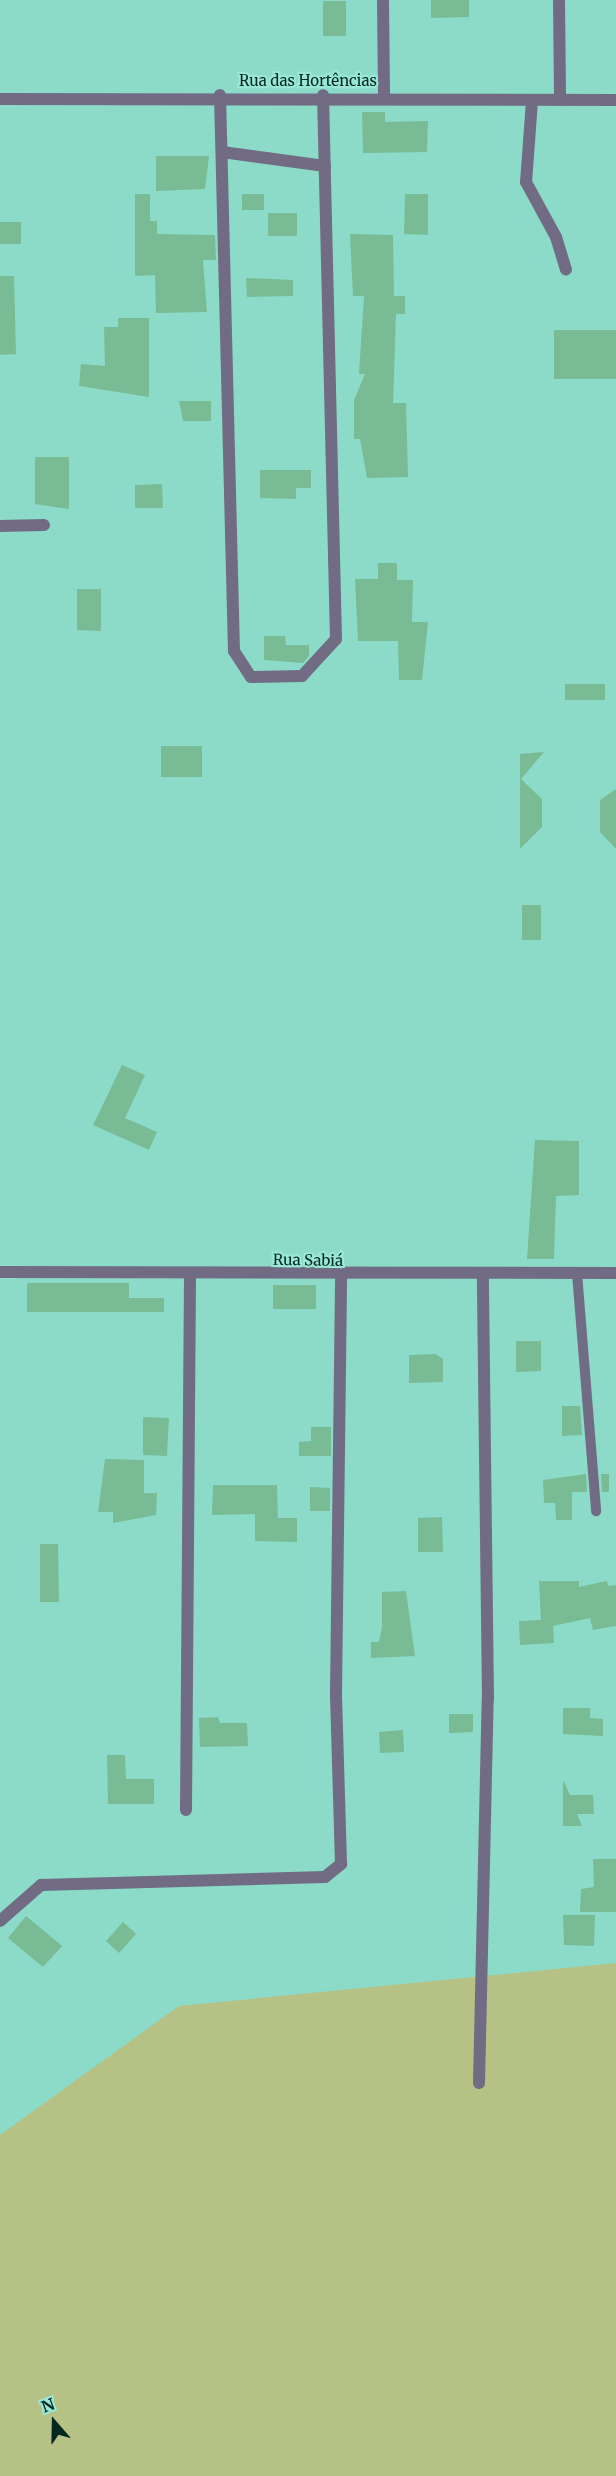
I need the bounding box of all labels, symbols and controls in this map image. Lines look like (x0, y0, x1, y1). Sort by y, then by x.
street label: Rua das Hortências (239, 72, 377, 90)
street label: Rua Sabiá (273, 1250, 343, 1270)
north arrow (24, 2392, 84, 2452)
text: N (38, 2394, 57, 2417)

